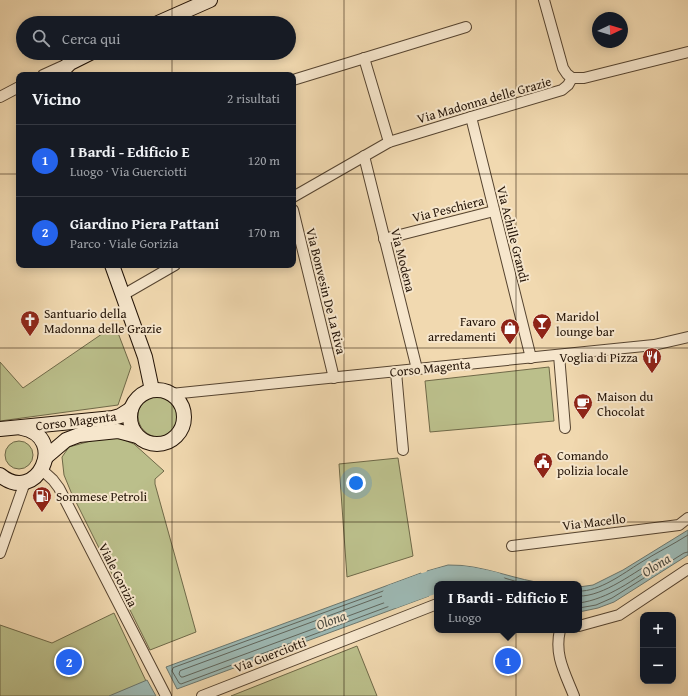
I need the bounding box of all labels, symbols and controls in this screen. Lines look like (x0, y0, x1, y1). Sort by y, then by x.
north arrow (592, 12, 628, 48)
search box (16, 16, 296, 60)
icon: search (30, 27, 52, 49)
text: Cerca qui (62, 28, 120, 49)
street label: Via Madonna delle Grazie (415, 72, 553, 128)
text: Vicino (32, 86, 81, 111)
text: 2 risultati (227, 89, 280, 108)
text: I Bardi - Edificio E (70, 141, 189, 162)
text: 1 (42, 151, 48, 170)
text: 120 m (248, 151, 280, 170)
text: Luogo · Via Guerciotti (70, 162, 187, 181)
street label: Via Achille Grandi (492, 184, 534, 285)
street label: Via Peschiera (410, 191, 487, 227)
text: Giardino Piera Pattani (70, 213, 219, 234)
text: 2 (42, 223, 48, 242)
text: 170 m (248, 223, 280, 242)
street label: Via Bonvesin De La Riva (301, 226, 351, 357)
street label: Via Modena (386, 226, 420, 295)
text: Parco · Viale Gorizia (70, 234, 178, 253)
place label: Santuario della Madonna delle Grazie (44, 304, 162, 338)
place label: Maridol lounge bar (556, 307, 615, 341)
church icon: Santuario della Madonna delle Grazie (19, 309, 41, 337)
place label: Favaro arredamenti (428, 312, 496, 346)
bar icon: Maridol lounge bar (531, 312, 553, 340)
shop icon: Favaro arredamenti (499, 317, 521, 345)
restaurant icon: Voglia di Pizza (641, 346, 663, 374)
place label: Voglia di Pizza (559, 348, 639, 367)
street label: Corso Magenta (389, 354, 472, 382)
place label: Maison du Chocolat (597, 387, 653, 421)
cafe icon: Maison du Chocolat (572, 392, 594, 420)
street label: Corso Magenta (35, 407, 118, 435)
place label: Comando polizia locale (557, 446, 628, 480)
public building icon: Comando polizia locale (532, 451, 554, 479)
your location (346, 473, 366, 493)
fuel station icon: Sommese Petroli (31, 485, 53, 513)
place label: Sommese Petroli (56, 487, 148, 506)
street label: Via Macello (561, 509, 627, 535)
street label: Viale Gorizia (94, 540, 143, 611)
water label: Olona (638, 548, 675, 582)
popup (434, 581, 582, 633)
text: I Bardi - Edificio E (448, 587, 568, 608)
water label: Olona (313, 605, 349, 635)
text: Luogo (448, 608, 481, 627)
map controls (640, 612, 676, 684)
button: + (640, 612, 676, 648)
street label: Via Guerciotti (231, 632, 309, 677)
pin: 1 (495, 646, 521, 676)
pin: 2 (56, 647, 82, 677)
button: − (640, 648, 676, 684)

